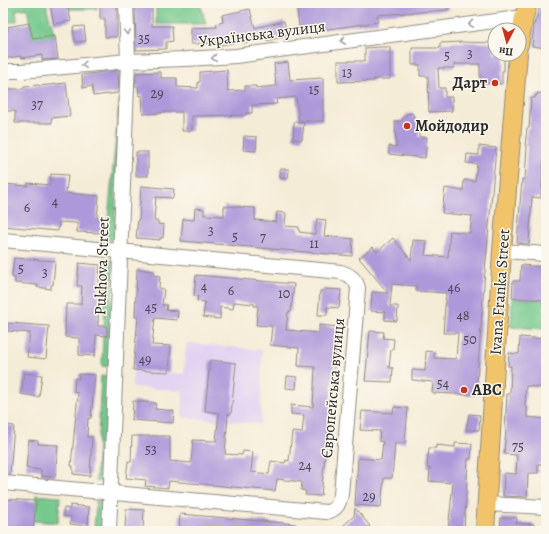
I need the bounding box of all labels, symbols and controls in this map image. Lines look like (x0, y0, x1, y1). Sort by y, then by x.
street label: Українська вулиця (197, 15, 327, 53)
one-way arrow (468, 19, 475, 28)
north arrow (487, 22, 527, 62)
one-way arrow (123, 29, 131, 35)
house number: 35 (138, 29, 150, 48)
one-way arrow (340, 36, 346, 45)
text: Пн (498, 43, 514, 60)
house number: 3 (467, 44, 473, 63)
house number: 5 (444, 46, 450, 65)
one-way arrow (211, 53, 217, 62)
one-way arrow (81, 60, 87, 69)
house number: 13 (342, 63, 352, 82)
place label: Дарт (453, 72, 488, 94)
marker: Дарт (490, 78, 500, 88)
house number: 15 (309, 80, 319, 99)
house number: 29 (150, 84, 164, 103)
house number: 37 (31, 95, 43, 114)
place label: Мойдодир (415, 115, 489, 137)
marker: Мойдодир (402, 121, 412, 131)
house number: 4 (52, 192, 58, 211)
house number: 6 (24, 198, 30, 217)
street label: Pukhova Street (89, 216, 115, 316)
house number: 3 (208, 221, 214, 240)
house number: 5 (232, 227, 238, 246)
house number: 7 (260, 228, 266, 247)
street label: Ivana Franka Street (485, 228, 515, 356)
house number: 11 (309, 234, 319, 253)
house number: 5 (18, 259, 24, 278)
house number: 3 (42, 263, 48, 282)
house number: 4 (201, 277, 207, 296)
house number: 46 (448, 278, 460, 297)
house number: 6 (228, 281, 234, 300)
house number: 10 (278, 284, 290, 303)
house number: 45 (145, 298, 157, 317)
house number: 48 (456, 306, 470, 325)
street label: Європейська вулиця (316, 317, 350, 459)
house number: 50 (463, 330, 477, 349)
house number: 49 (139, 350, 151, 369)
house number: 54 (437, 374, 449, 393)
place label: ABC (471, 379, 502, 401)
marker: ABC (459, 385, 469, 395)
house number: 75 (512, 437, 524, 456)
house number: 53 (145, 440, 157, 459)
house number: 24 (299, 456, 312, 475)
house number: 29 (362, 487, 376, 506)

